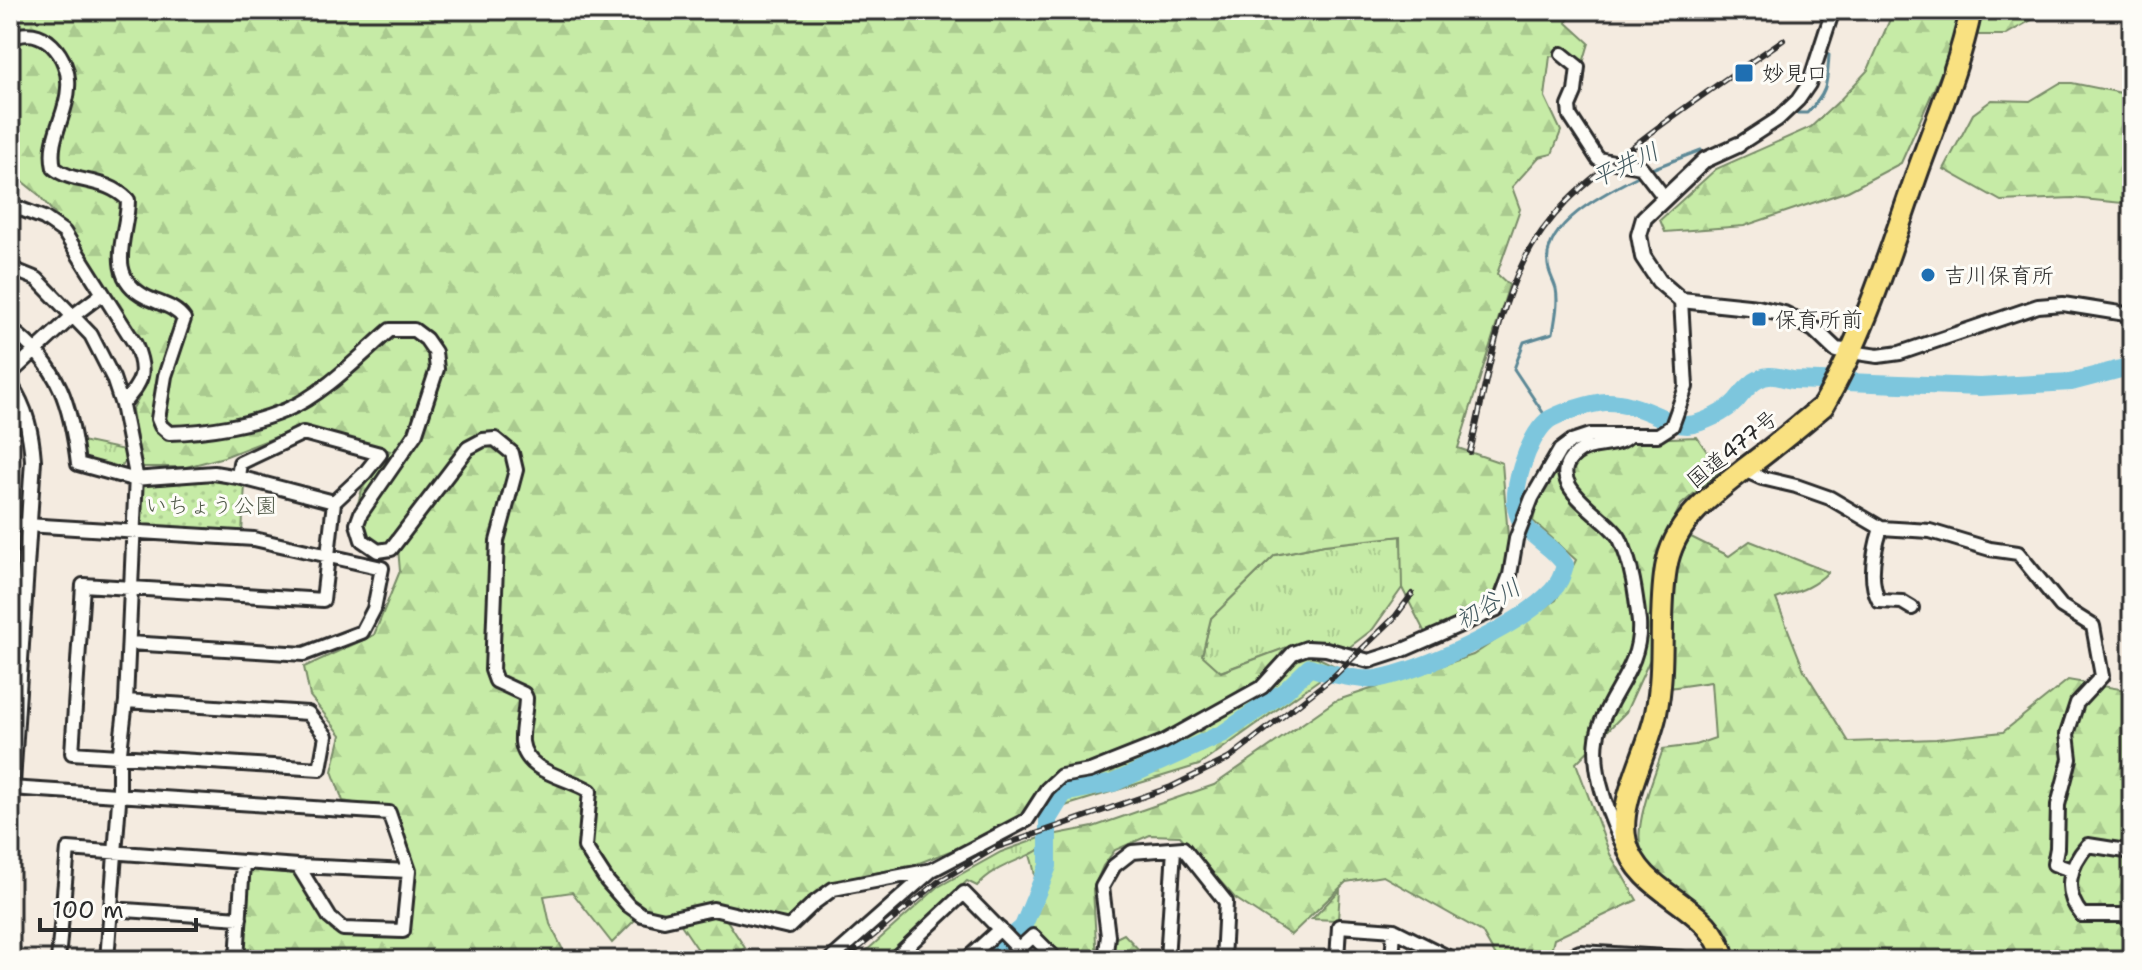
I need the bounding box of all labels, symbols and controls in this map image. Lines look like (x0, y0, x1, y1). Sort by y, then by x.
place label: 妙見口 (1762, 59, 1828, 88)
marker: 妙見口 (1733, 62, 1755, 84)
water label: 平井川 (1586, 135, 1664, 195)
place label: 吉川保育所 (1944, 261, 2054, 290)
marker: 吉川保育所 (1919, 266, 1937, 284)
place label: 保育所前 (1775, 305, 1863, 334)
marker: 保育所前 (1750, 310, 1768, 328)
street label: 国道477号 (1680, 403, 1784, 495)
park label: いちょう公園 (145, 491, 277, 520)
water label: 初谷川 (1449, 571, 1527, 637)
scale bar (40, 882, 196, 932)
text: 100 m (52, 894, 124, 926)

